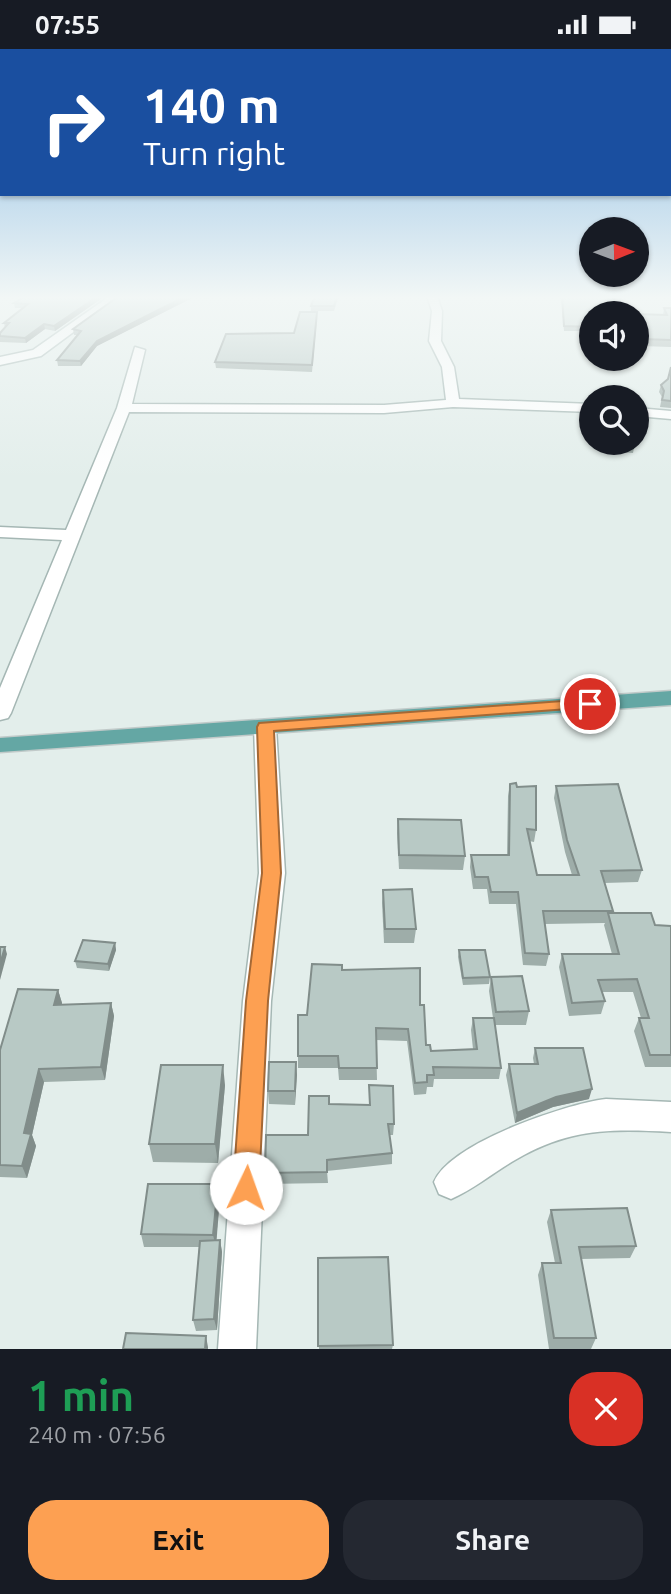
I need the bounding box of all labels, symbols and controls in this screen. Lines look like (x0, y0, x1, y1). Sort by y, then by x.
text: 07:55 (35, 10, 100, 39)
icon: right (28, 77, 119, 168)
text: 140 m (143, 77, 280, 132)
text: Turn right (143, 135, 285, 171)
north arrow (579, 217, 649, 287)
map controls (579, 217, 649, 455)
button: sound (579, 301, 649, 371)
button: search (579, 385, 649, 455)
pin (560, 674, 620, 734)
icon: arrive (571, 685, 609, 723)
position arrow (209, 1151, 283, 1225)
text: 1 min (28, 1372, 134, 1419)
button: close (569, 1372, 643, 1446)
text: 240 m · 07:56 (28, 1422, 166, 1447)
button: Exit (28, 1500, 329, 1580)
button: Share (343, 1500, 643, 1580)

